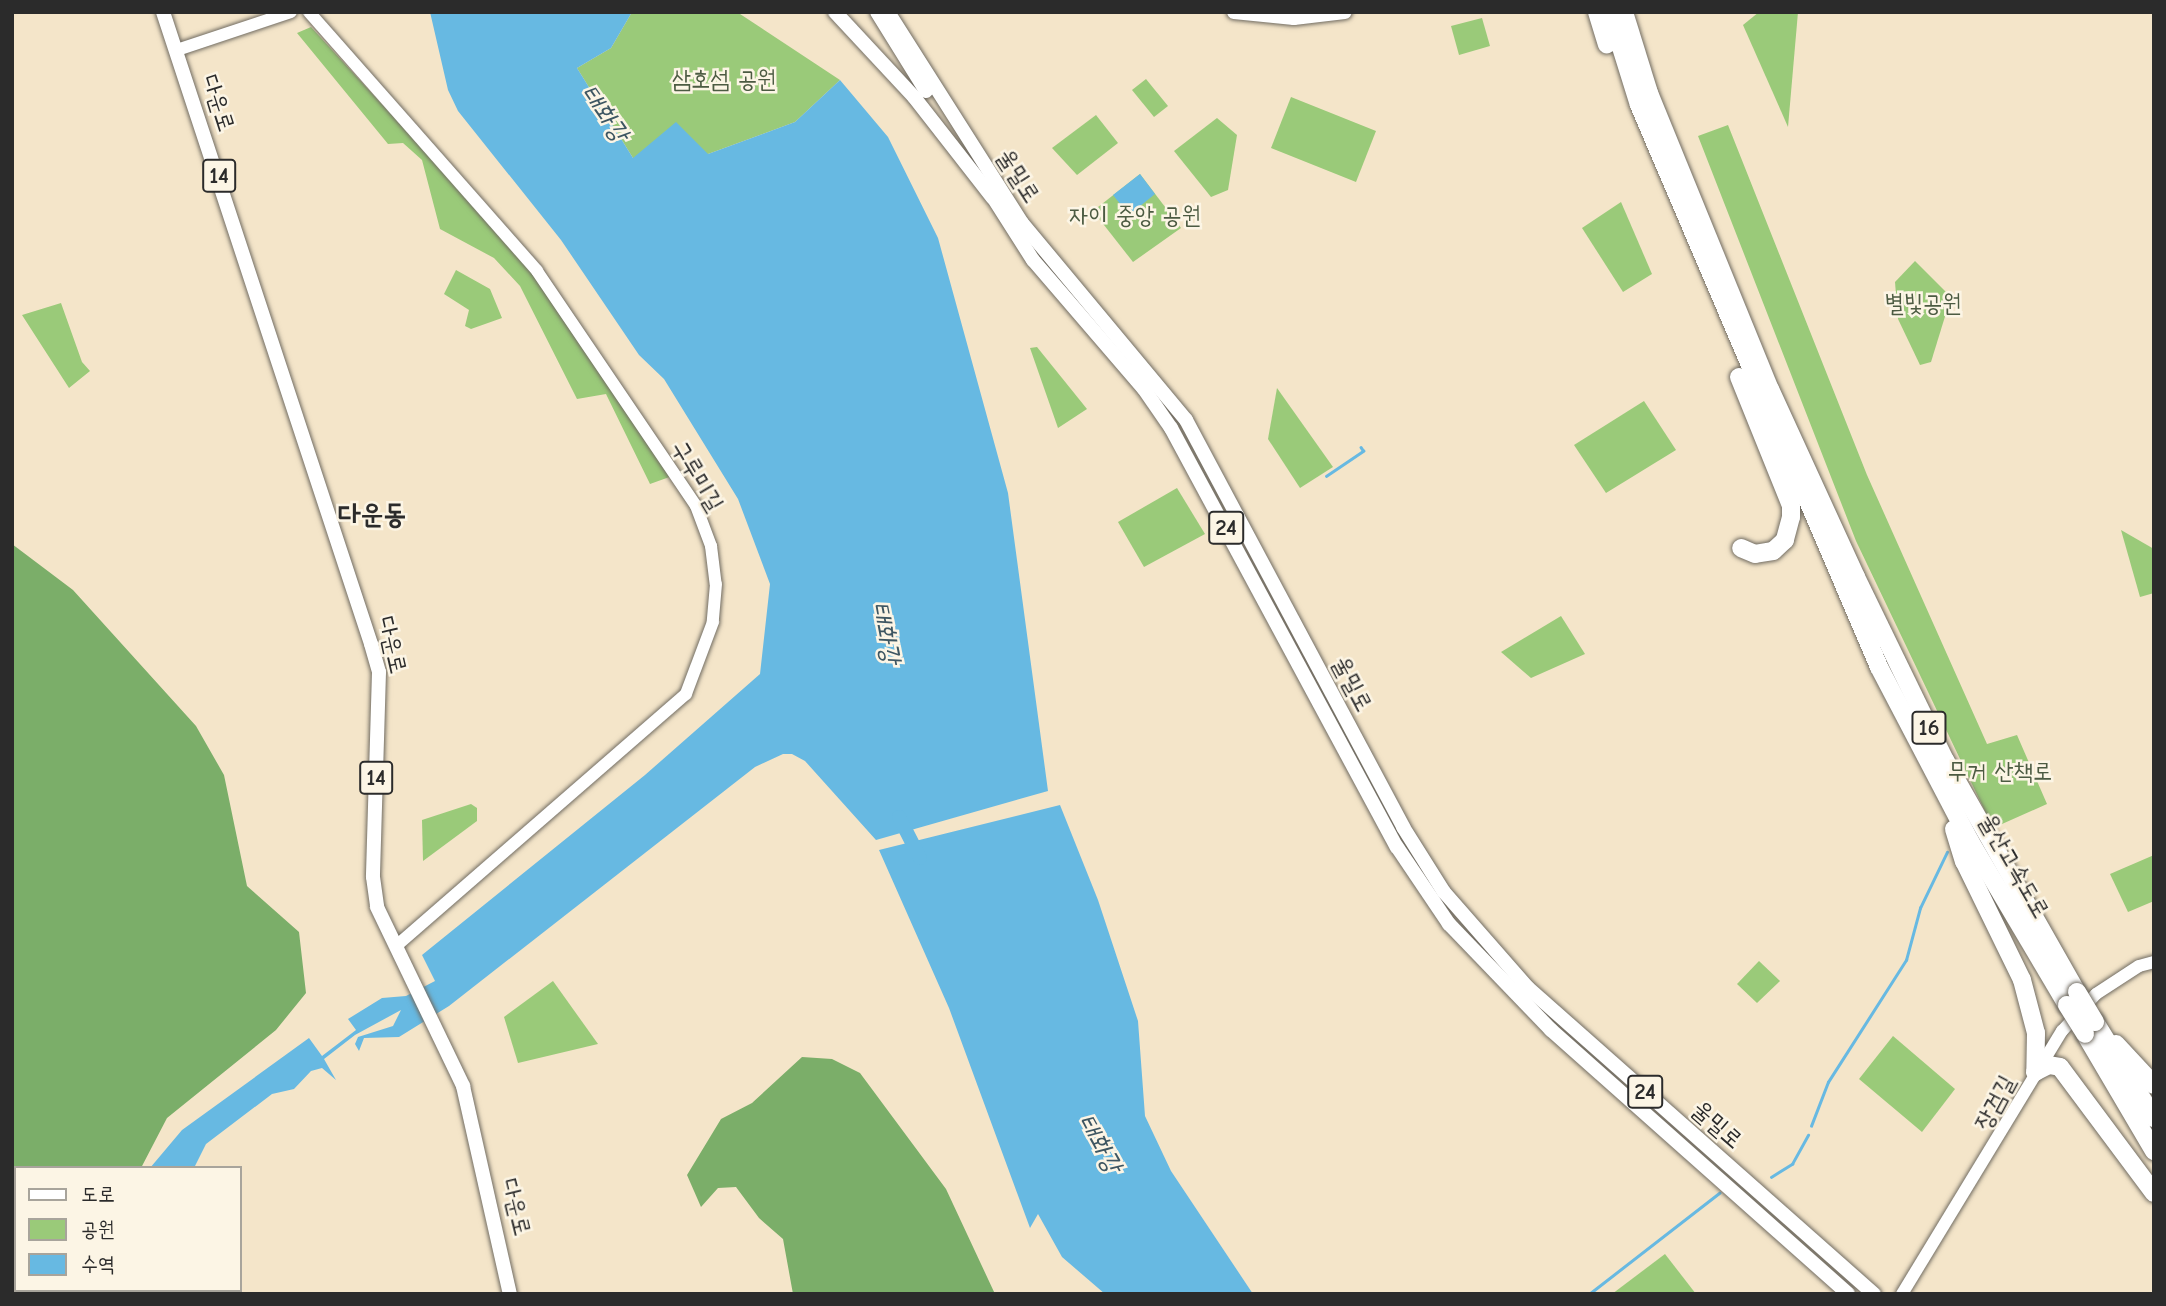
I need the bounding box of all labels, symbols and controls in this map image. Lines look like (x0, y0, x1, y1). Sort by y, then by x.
park label: 삼호섬 공원 (672, 66, 776, 94)
street label: 다운로 (195, 71, 241, 135)
water label: 태화강 (573, 79, 635, 149)
street label: 울밀로 (990, 144, 1046, 208)
road number: 14 (202, 156, 236, 196)
park label: 자이 중앙 공원 (1069, 202, 1201, 230)
park label: 별빛공원 (1884, 290, 1962, 318)
street label: 구루미길 (665, 435, 729, 517)
district label: 다운동 (338, 497, 406, 531)
road number: 24 (1207, 508, 1245, 548)
water label: 태화강 (864, 599, 906, 667)
street label: 다운로 (371, 614, 413, 676)
street label: 울밀로 (1326, 652, 1378, 716)
road number: 16 (1910, 708, 1948, 748)
road number: 14 (358, 758, 394, 798)
park label: 무거 산책로 (1948, 758, 2052, 786)
street label: 울산고속도로 (1973, 809, 2055, 923)
street label: 장검길 (1969, 1071, 2021, 1135)
road number: 24 (1626, 1072, 1664, 1112)
street label: 울밀로 (1686, 1095, 1748, 1155)
water label: 태화강 (1070, 1109, 1128, 1179)
legend (14, 1166, 242, 1292)
street label: 다운로 (495, 1175, 537, 1239)
text: 도로 (81, 1182, 115, 1206)
text: 공원 (81, 1217, 115, 1241)
text: 수역 (81, 1252, 115, 1276)

